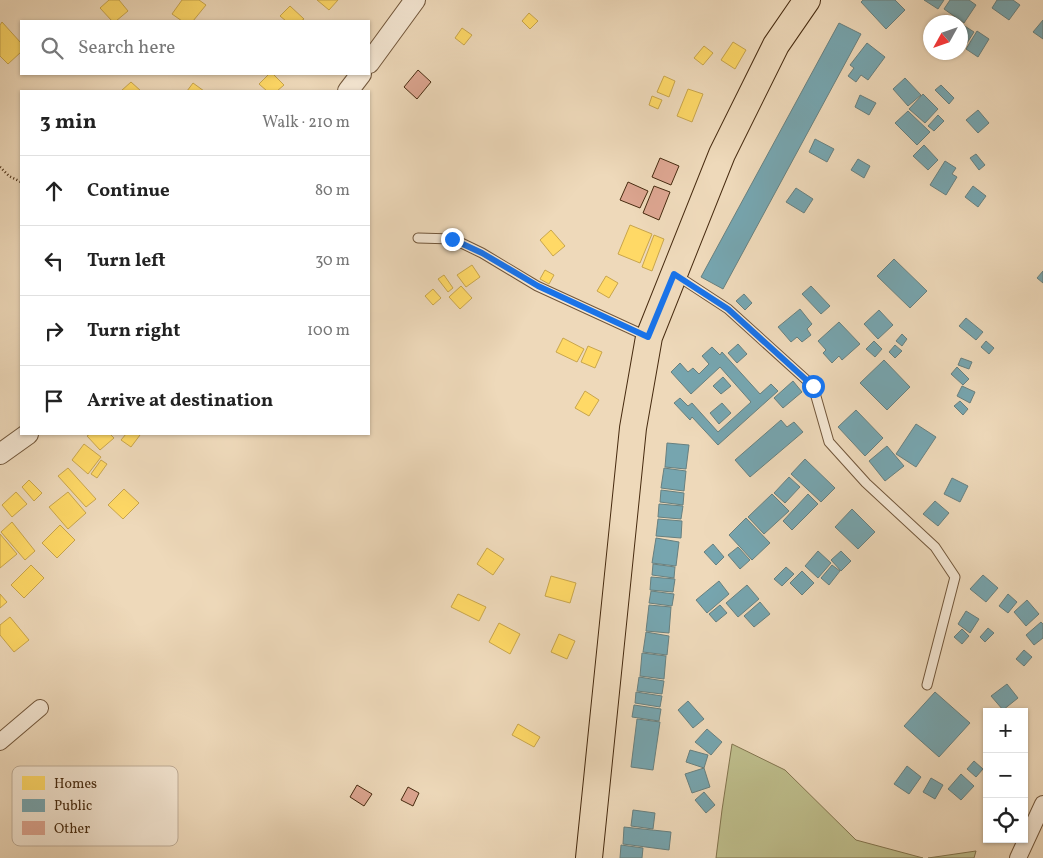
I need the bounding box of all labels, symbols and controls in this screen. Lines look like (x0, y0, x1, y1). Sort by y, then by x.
north arrow (923, 15, 968, 60)
search box (20, 20, 370, 75)
icon: search (38, 34, 66, 62)
text: Search here (78, 35, 175, 61)
text: 3 min (40, 108, 96, 137)
text: Walk · 210 m (262, 112, 350, 134)
icon: ahead (40, 177, 68, 205)
text: Continue (87, 178, 170, 204)
text: 80 m (315, 180, 350, 202)
route end (441, 228, 464, 251)
icon: left (40, 247, 68, 275)
text: Turn left (87, 248, 166, 274)
text: 30 m (315, 250, 350, 272)
icon: right (40, 317, 68, 345)
text: Turn right (87, 318, 180, 344)
text: 100 m (307, 320, 350, 342)
route start (802, 375, 825, 398)
icon: arrive (40, 387, 68, 415)
text: Arrive at destination (87, 388, 273, 414)
map controls (983, 708, 1028, 843)
button: + (983, 708, 1028, 753)
button: − (983, 753, 1028, 798)
legend (12, 766, 178, 846)
text: Homes (54, 775, 97, 794)
text: Public (54, 797, 92, 816)
button: locate (983, 798, 1028, 843)
text: Other (54, 820, 90, 839)

